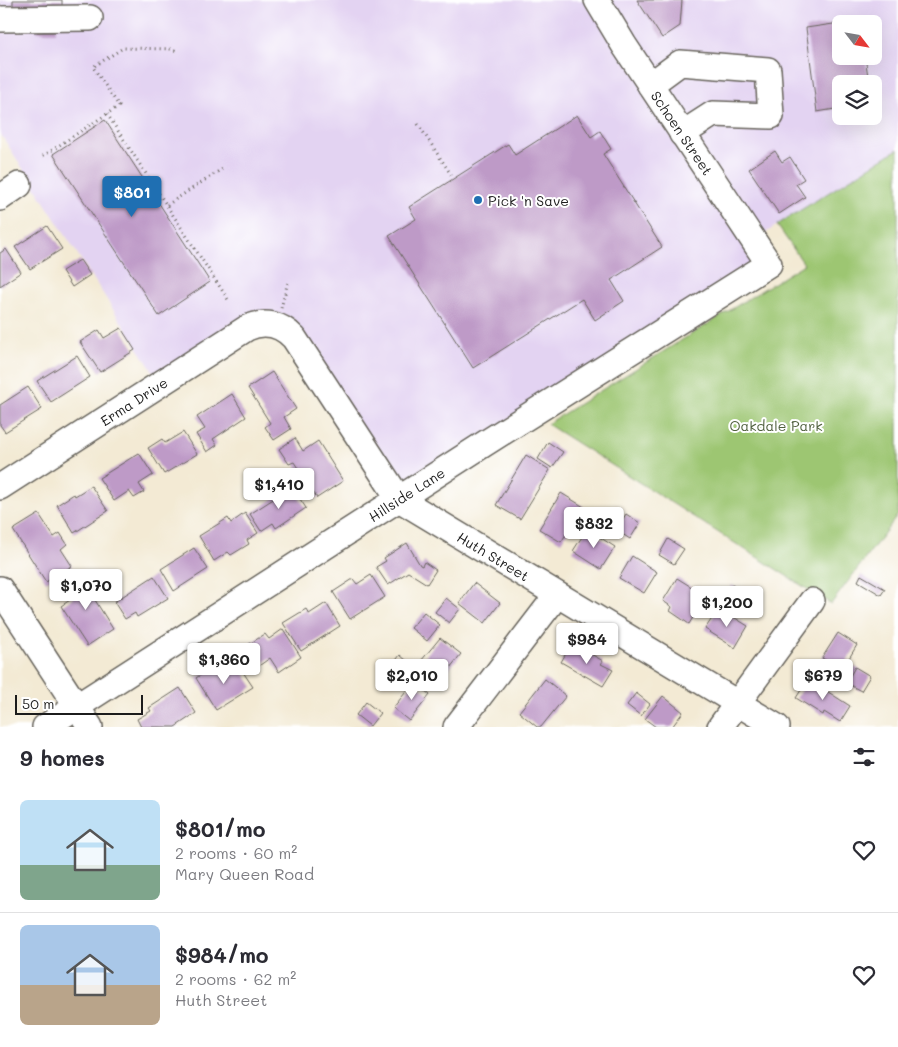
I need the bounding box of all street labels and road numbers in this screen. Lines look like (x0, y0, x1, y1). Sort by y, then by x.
street label: Schoen Street (647, 87, 717, 179)
street label: Erma Drive (96, 372, 171, 430)
street label: Hillside Lane (365, 462, 448, 526)
street label: Huth Street (454, 527, 533, 585)

